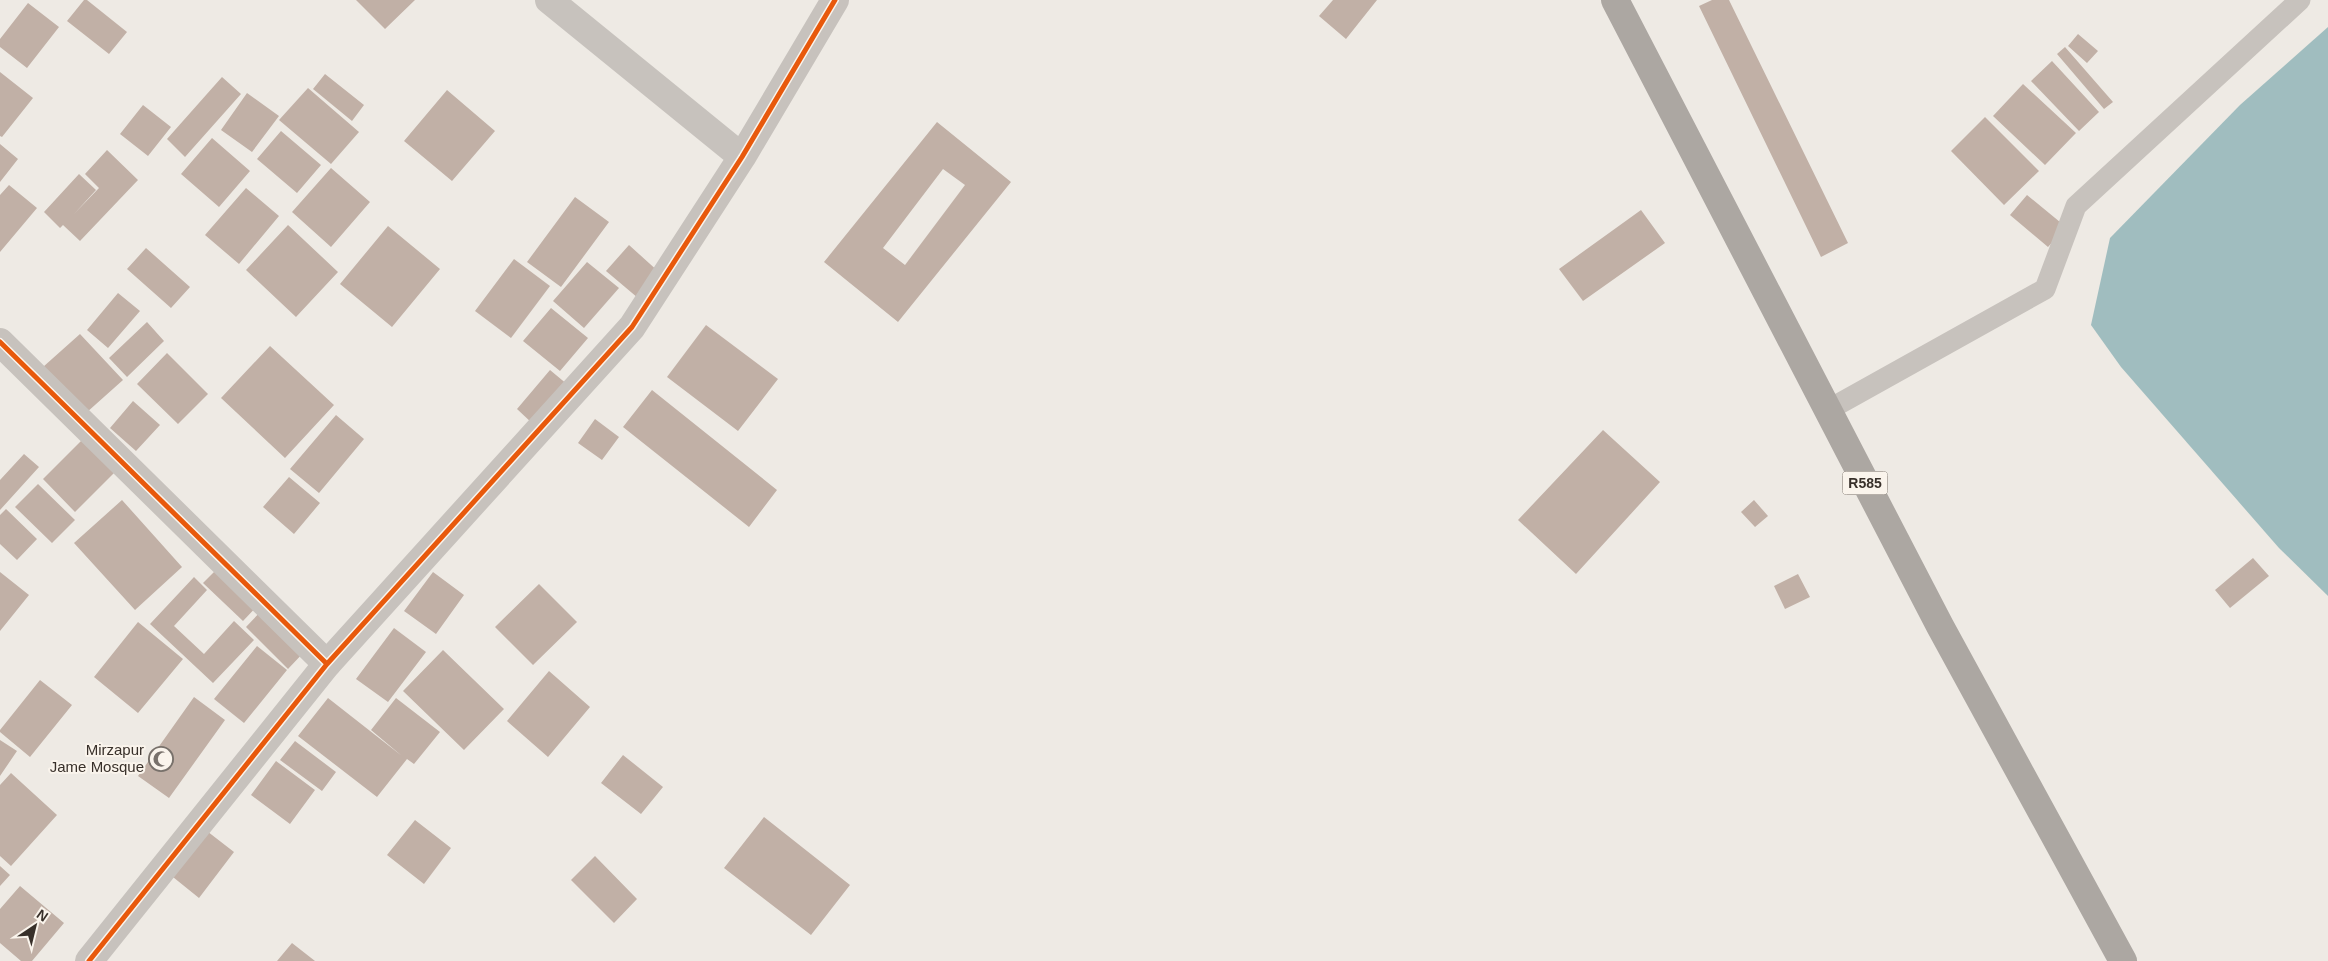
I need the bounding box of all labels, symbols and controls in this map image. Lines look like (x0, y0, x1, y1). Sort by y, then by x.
road number: R585 (1842, 472, 1888, 494)
place label: Mirzapur Jame Mosque (50, 741, 144, 775)
mosque icon: Mirzapur Jame Mosque (148, 746, 174, 772)
north arrow (10, 901, 60, 951)
text: N (34, 906, 51, 925)

